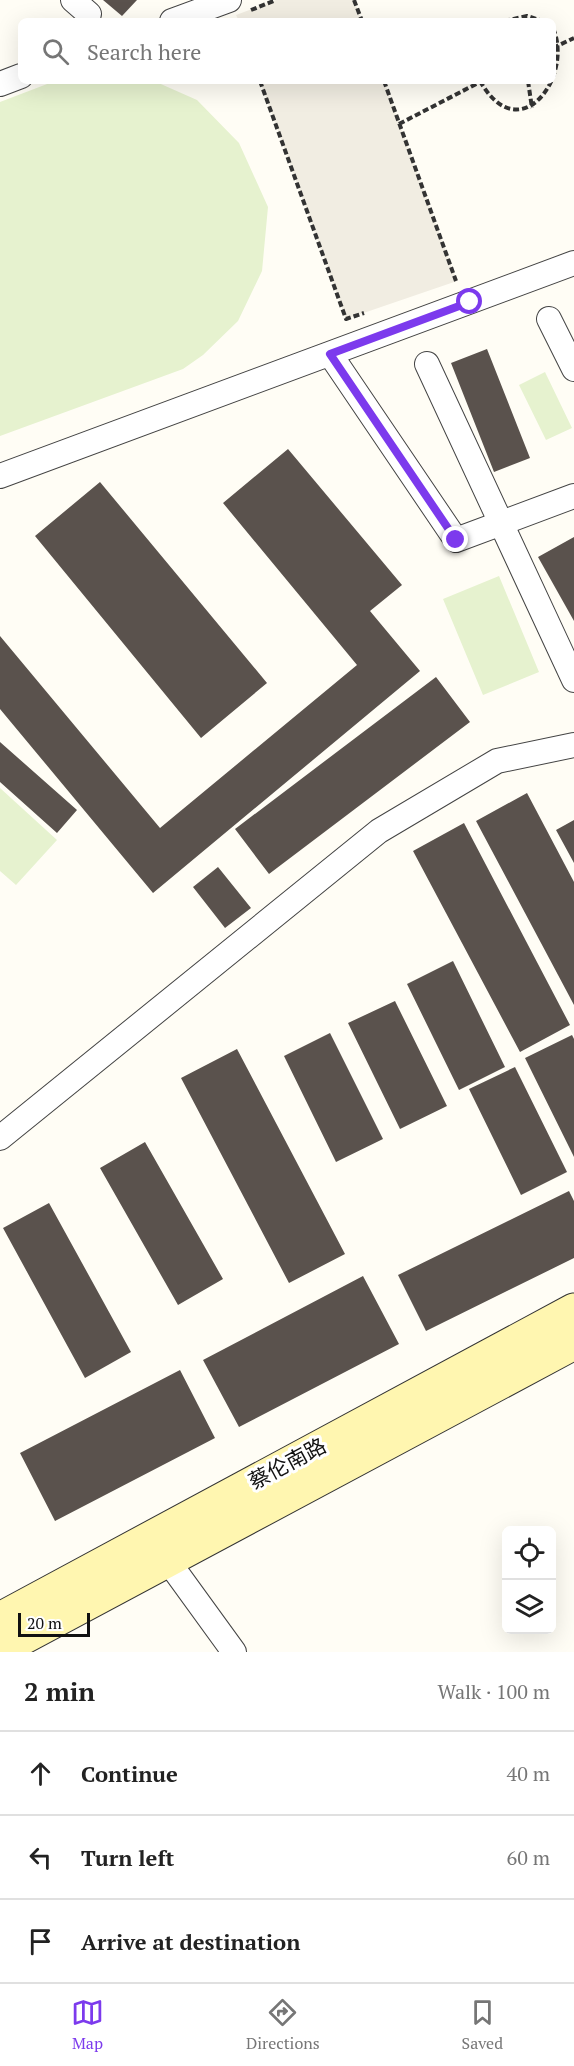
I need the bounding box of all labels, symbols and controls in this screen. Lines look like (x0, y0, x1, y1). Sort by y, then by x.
search box (18, 18, 556, 84)
icon: search (39, 35, 72, 68)
text: Search here (87, 37, 201, 66)
route start (456, 288, 482, 314)
route end (442, 526, 468, 552)
street label: 蔡伦南路 (243, 1431, 331, 1495)
map controls (502, 1526, 556, 1634)
button: locate (502, 1526, 556, 1580)
button: layers (502, 1580, 556, 1634)
scale bar (18, 1610, 90, 1638)
text: 20 m (27, 1612, 62, 1634)
text: 2 min (24, 1674, 95, 1708)
text: Walk · 100 m (438, 1678, 550, 1705)
icon: ahead (24, 1757, 57, 1790)
text: Continue (81, 1759, 178, 1788)
text: 40 m (507, 1760, 550, 1787)
icon: left (24, 1841, 57, 1874)
text: Turn left (81, 1843, 174, 1872)
text: 60 m (507, 1844, 550, 1871)
icon: arrive (24, 1925, 57, 1958)
text: Arrive at destination (81, 1927, 300, 1956)
tab: Map (71, 1996, 104, 2054)
tab: Directions (246, 1996, 320, 2054)
tab: Saved (462, 1996, 503, 2054)

